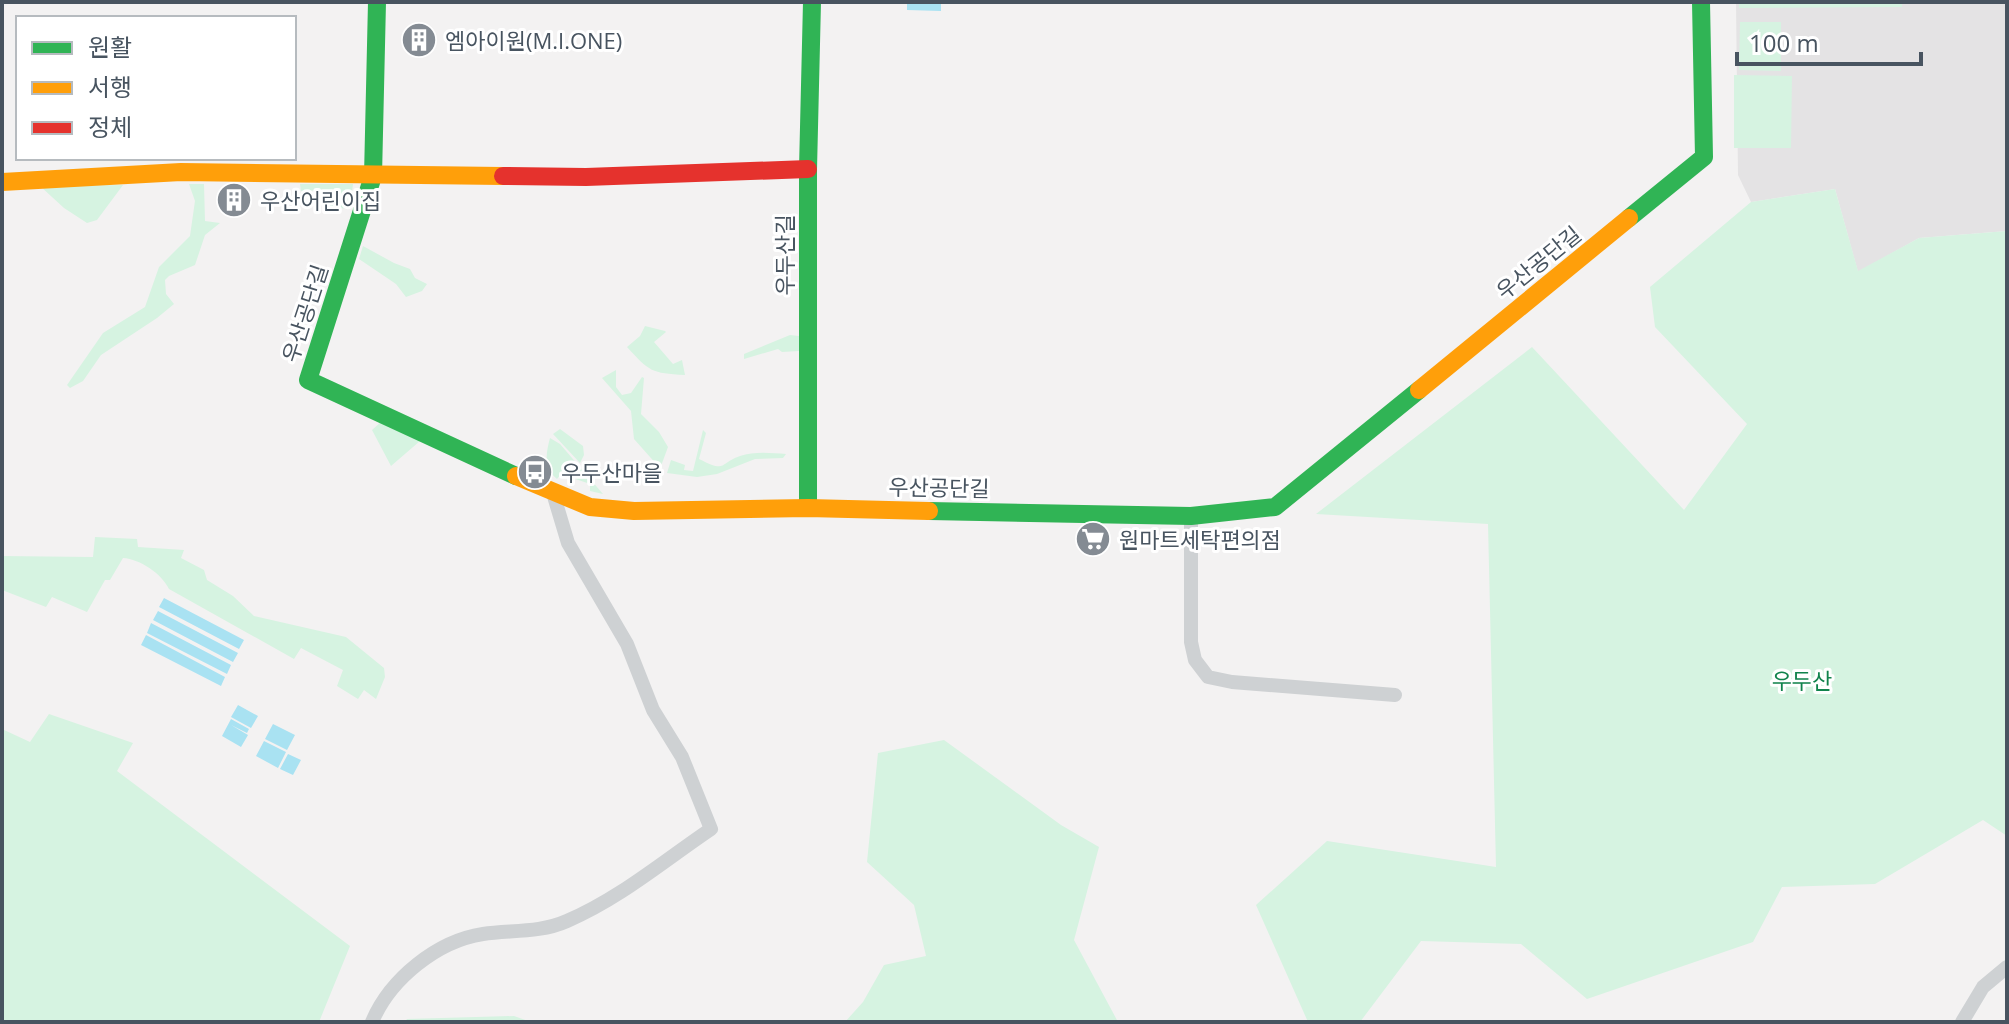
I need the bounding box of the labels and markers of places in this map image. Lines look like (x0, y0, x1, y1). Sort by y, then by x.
building icon: 엠아이원(M.I.ONE) (400, 21, 438, 59)
place label: 엠아이원(M.I.ONE) (445, 25, 622, 55)
building icon: 우산어린이집 (215, 181, 253, 219)
place label: 우산어린이집 (260, 185, 381, 215)
bus stop icon: 우두산마을 (516, 453, 554, 491)
place label: 우두산마을 (561, 457, 662, 487)
supermarket icon: 원마트세탁편의점 (1074, 520, 1112, 558)
place label: 원마트세탁편의점 (1119, 524, 1281, 554)

